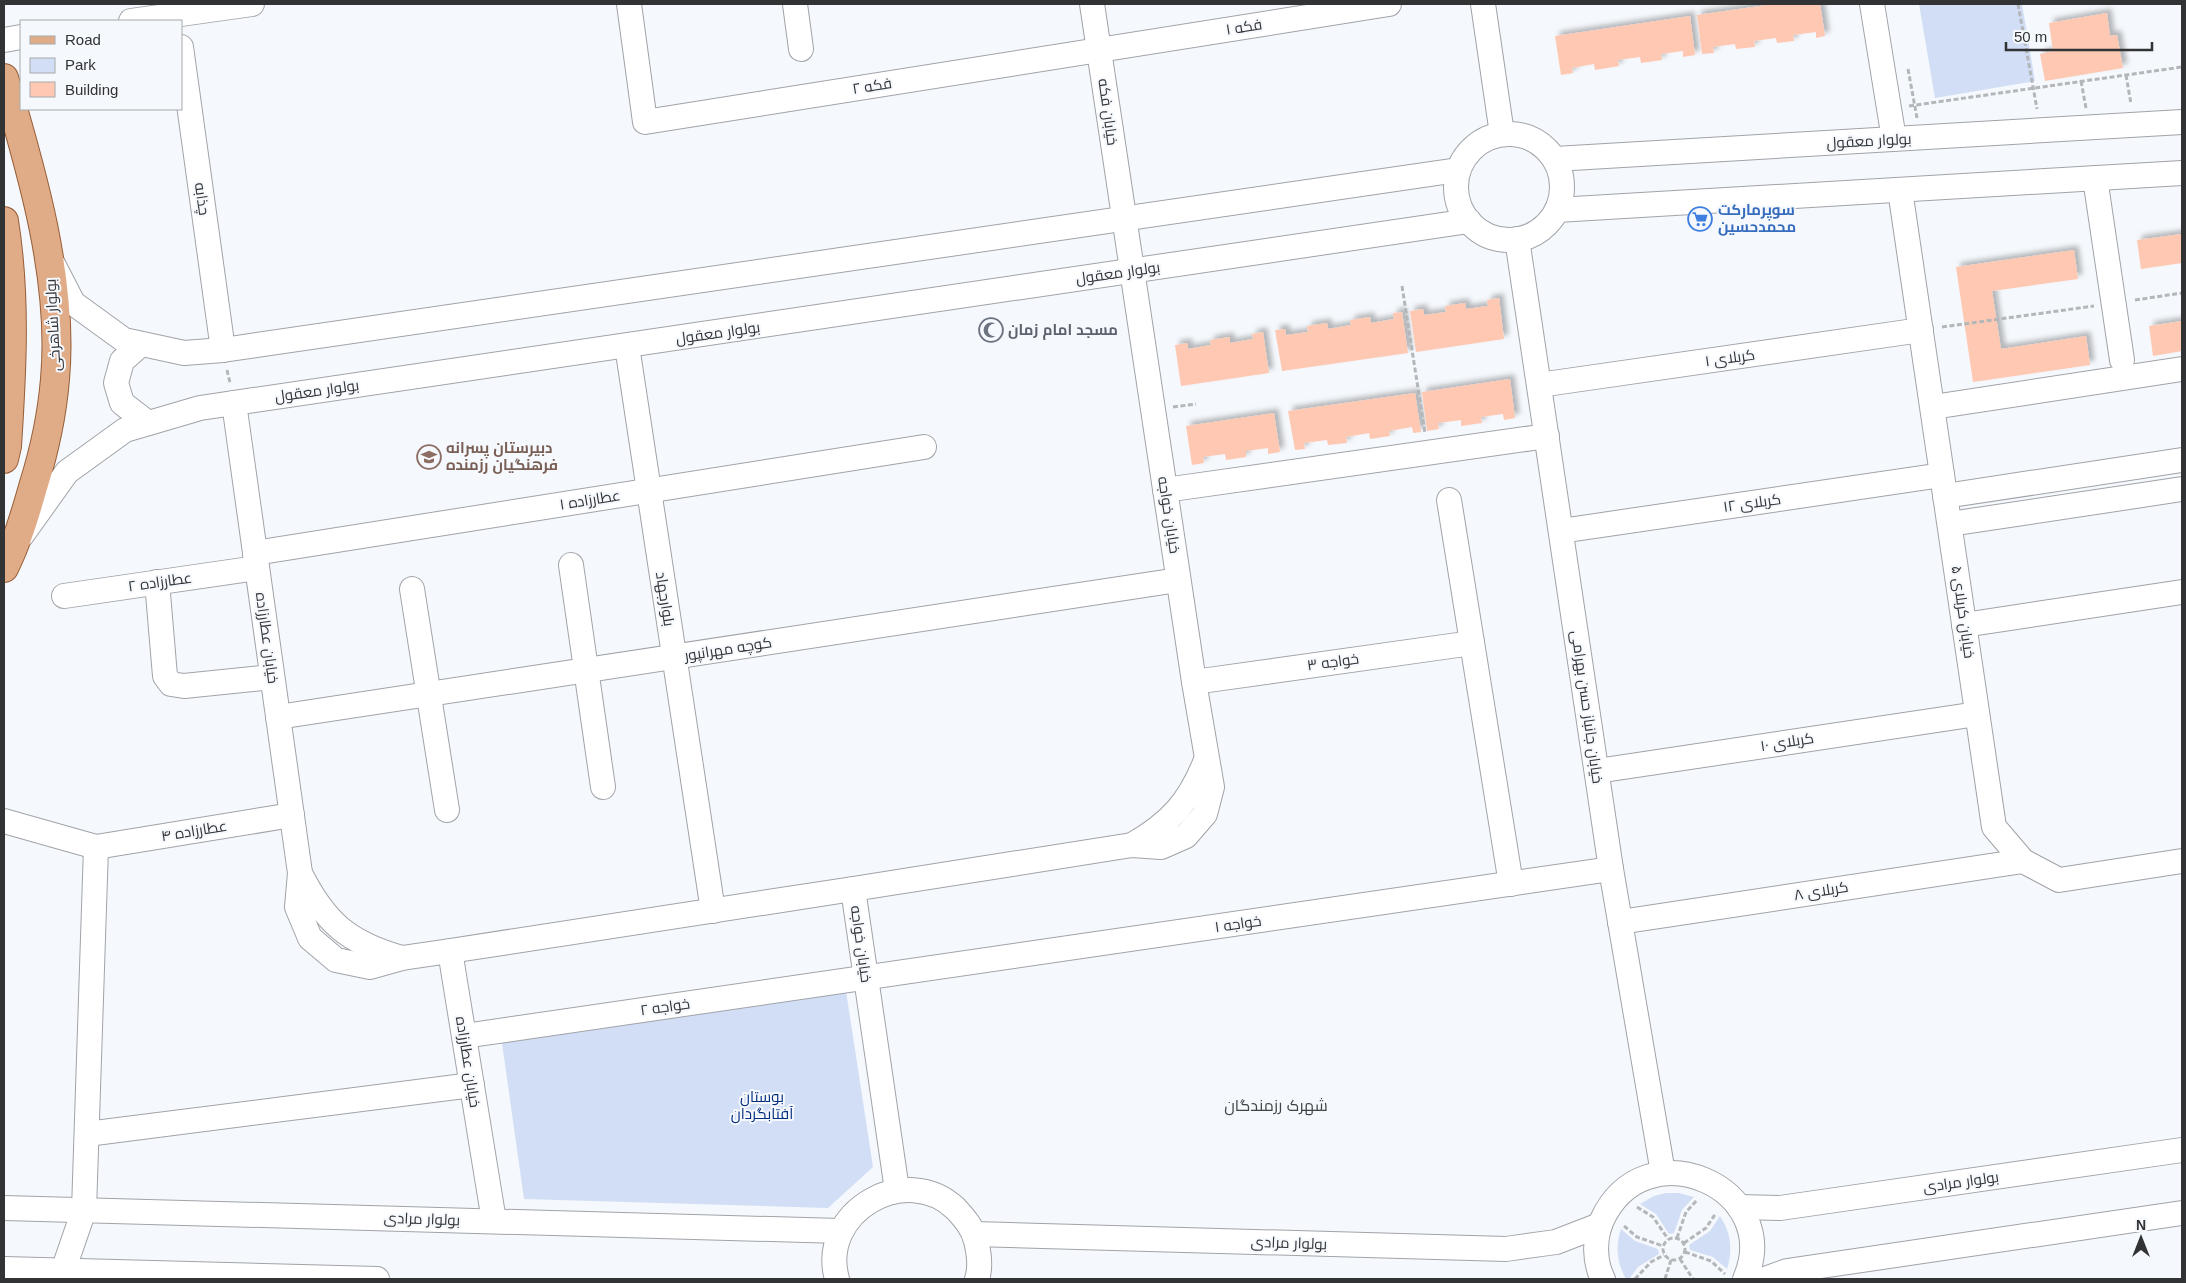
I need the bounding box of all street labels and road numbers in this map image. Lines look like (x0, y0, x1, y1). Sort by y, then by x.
street label: فکه ۱ (1225, 15, 1263, 38)
street label: فکه ۲ (851, 74, 893, 97)
street label: خیابان فکه (1093, 77, 1122, 147)
street label: بولوار معقول (1826, 130, 1912, 152)
street label: چذابه (190, 181, 213, 217)
street label: بولوار معقول (1075, 258, 1161, 288)
street label: بولوار شاهرخی (42, 278, 65, 372)
street label: بولوار معقول (675, 318, 761, 348)
street label: کربلای ۱ (1704, 346, 1756, 371)
street label: بولوار معقول (274, 376, 360, 406)
street label: خیابان خواجه (1153, 475, 1184, 555)
street label: عطارزاده ۱ (558, 486, 622, 514)
street label: کربلای ۱۲ (1722, 490, 1782, 517)
street label: خیابان کربلای ۵ (1947, 564, 1978, 660)
street label: عطارزاده ۲ (127, 569, 193, 595)
street label: بلوارجهاد (651, 570, 678, 628)
street label: خیابان عطارزاده (251, 591, 282, 685)
street label: خیابان جانباز حسن بهرامی (1566, 629, 1607, 785)
street label: کوچه مهرانپور (682, 633, 773, 666)
street label: خواجه ۳ (1306, 649, 1360, 675)
street label: کربلای ۱۰ (1759, 729, 1815, 756)
street label: عطارزاده ۴ (160, 817, 228, 845)
street label: کربلای ۸ (1792, 878, 1850, 905)
street label: خیابان خواجه (846, 904, 875, 984)
street label: خواجه ۱ (1214, 912, 1262, 936)
street label: خواجه ۲ (639, 995, 691, 1019)
street label: خیابان عطارزاده (451, 1015, 484, 1109)
street label: بولوار مرادی (1922, 1168, 2000, 1197)
street label: بولوار مرادی (383, 1209, 461, 1230)
street label: بولوار مرادی (1250, 1233, 1328, 1254)

